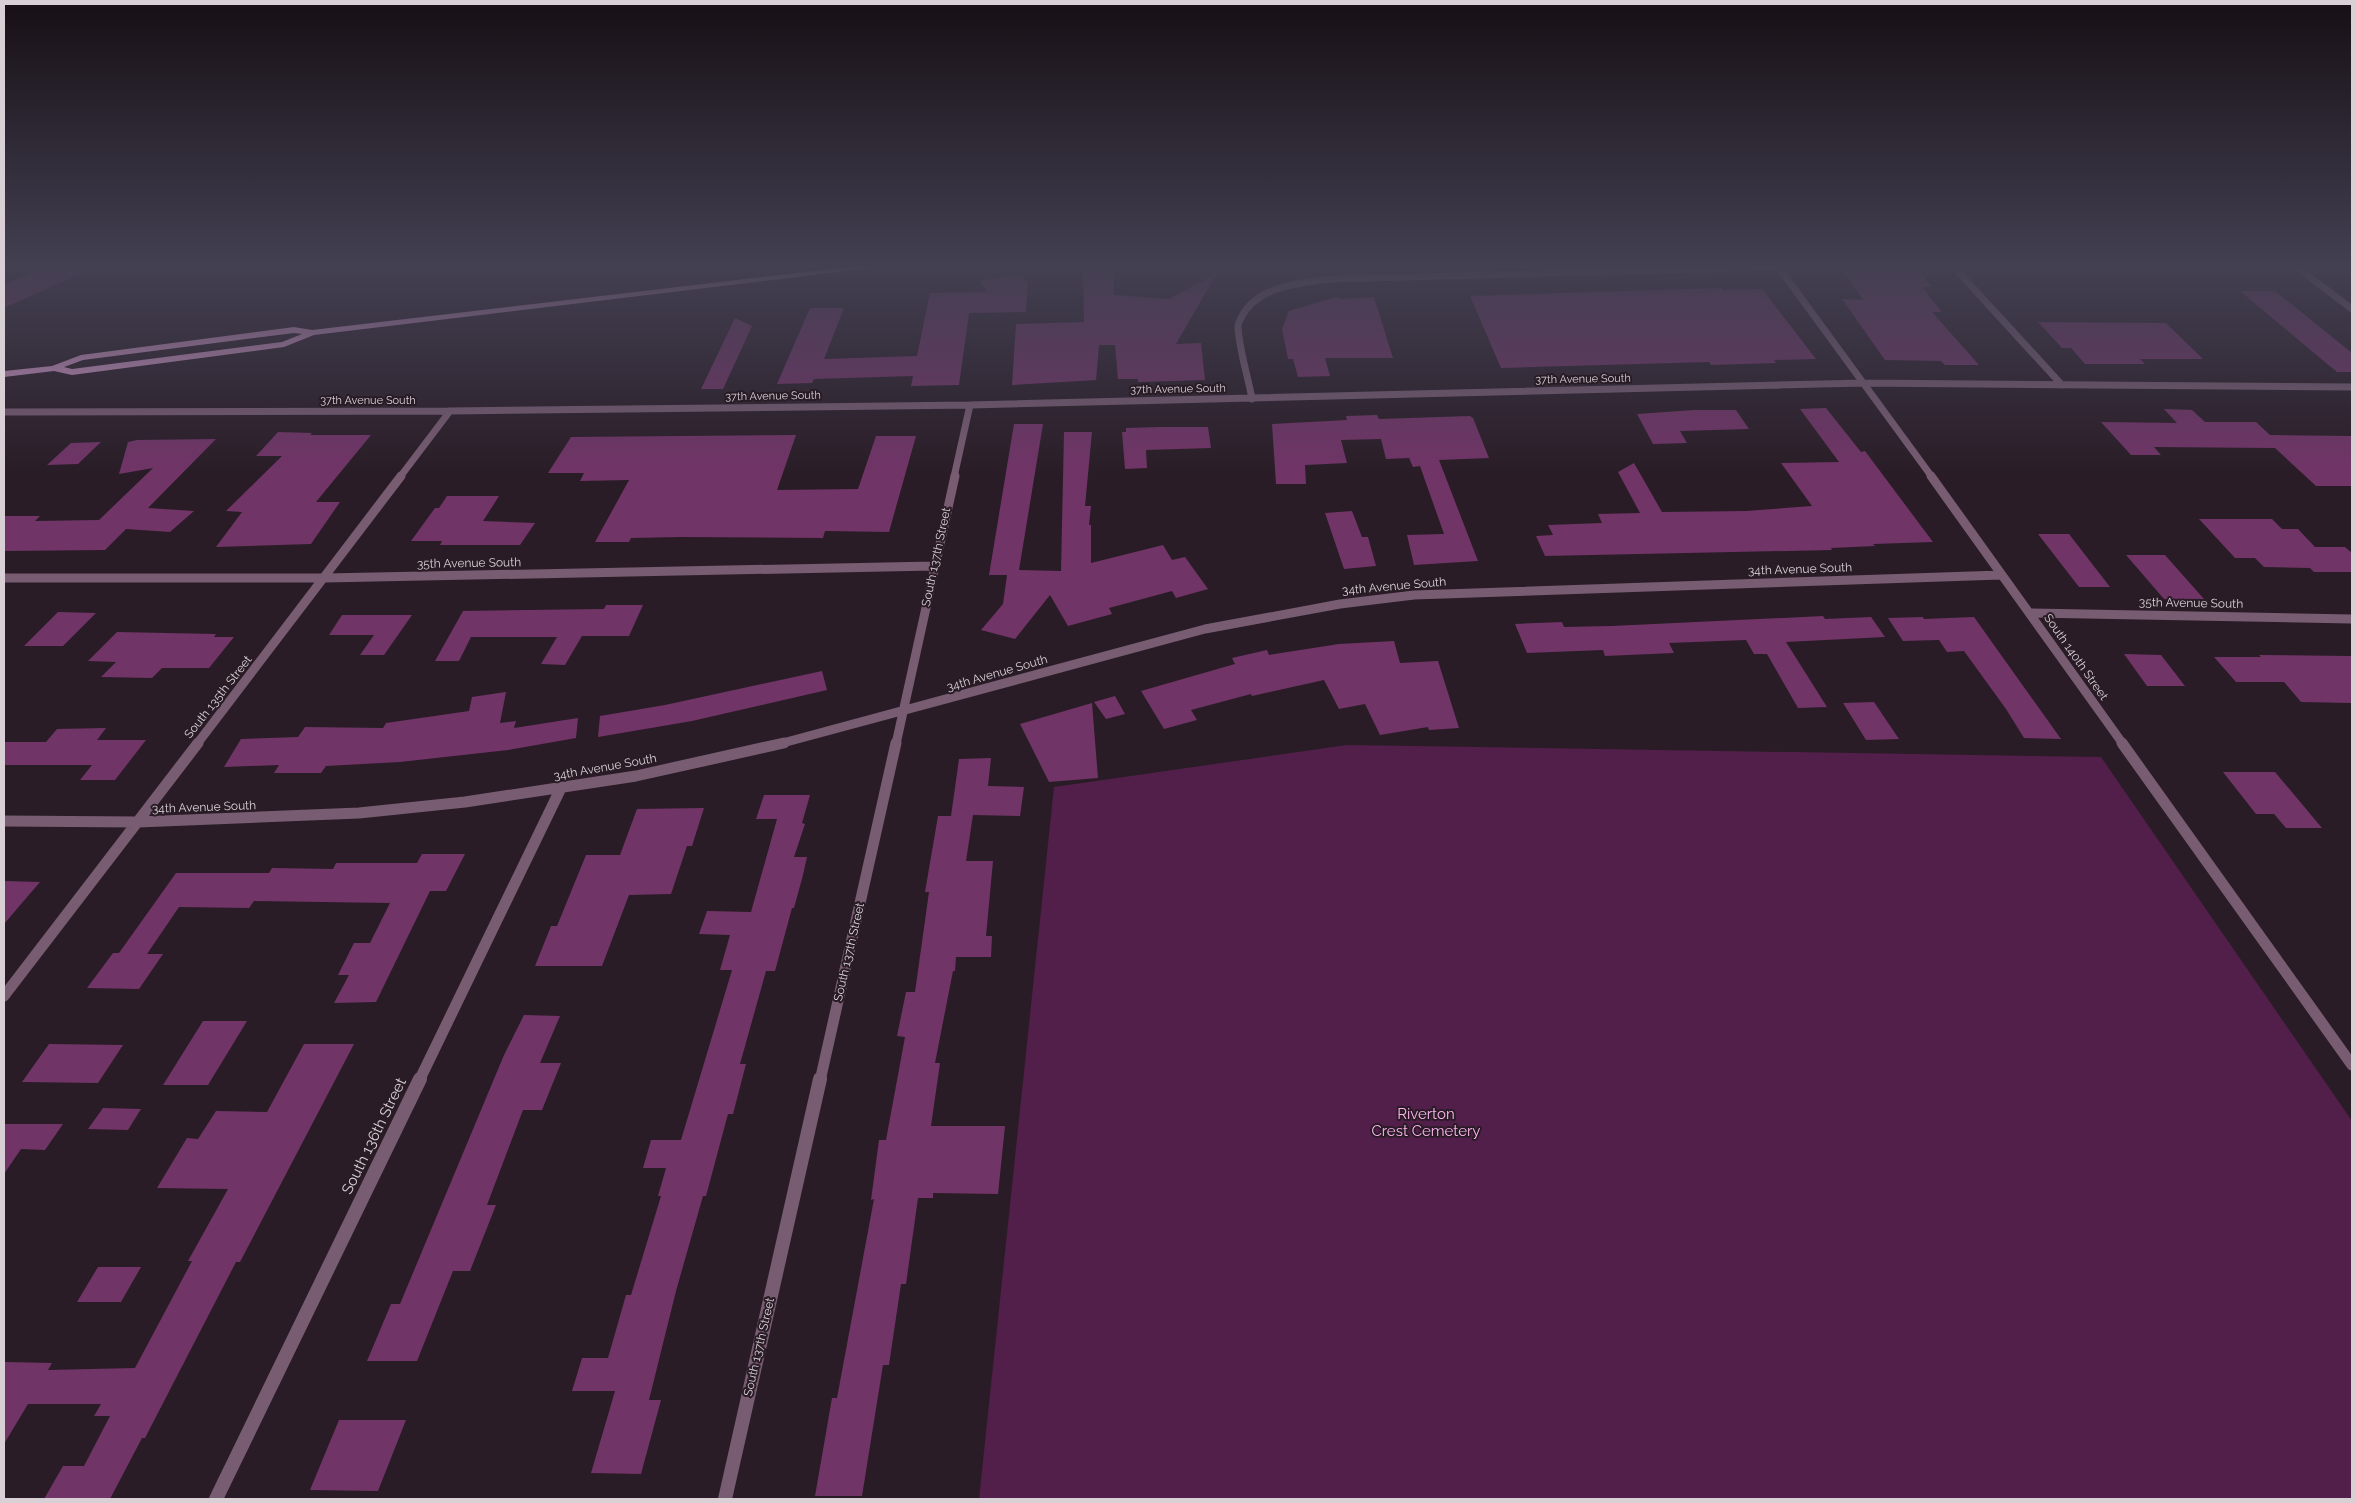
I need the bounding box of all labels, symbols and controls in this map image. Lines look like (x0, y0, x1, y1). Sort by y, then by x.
street label: 37th Avenue South (1535, 372, 1631, 386)
street label: 37th Avenue South (1130, 382, 1226, 396)
street label: 37th Avenue South (725, 389, 821, 403)
street label: 37th Avenue South (320, 394, 416, 407)
street label: South 137th Street (919, 506, 953, 608)
street label: 35th Avenue South (417, 555, 521, 571)
street label: 34th Avenue South (1748, 560, 1852, 578)
street label: 34th Avenue South (1341, 574, 1447, 598)
street label: 35th Avenue South (2139, 595, 2243, 611)
street label: South 140th Street (2041, 611, 2111, 703)
street label: 34th Avenue South (945, 652, 1049, 694)
street label: South 135th Street (181, 653, 255, 741)
street label: 34th Avenue South (552, 751, 658, 783)
street label: 34th Avenue South (152, 798, 256, 816)
street label: South 137th Street (831, 901, 867, 1003)
street label: South 136th Street (338, 1075, 410, 1197)
park label: Riverton Crest Cemetery (1372, 1105, 1480, 1140)
street label: South 137th Street (741, 1296, 777, 1398)

